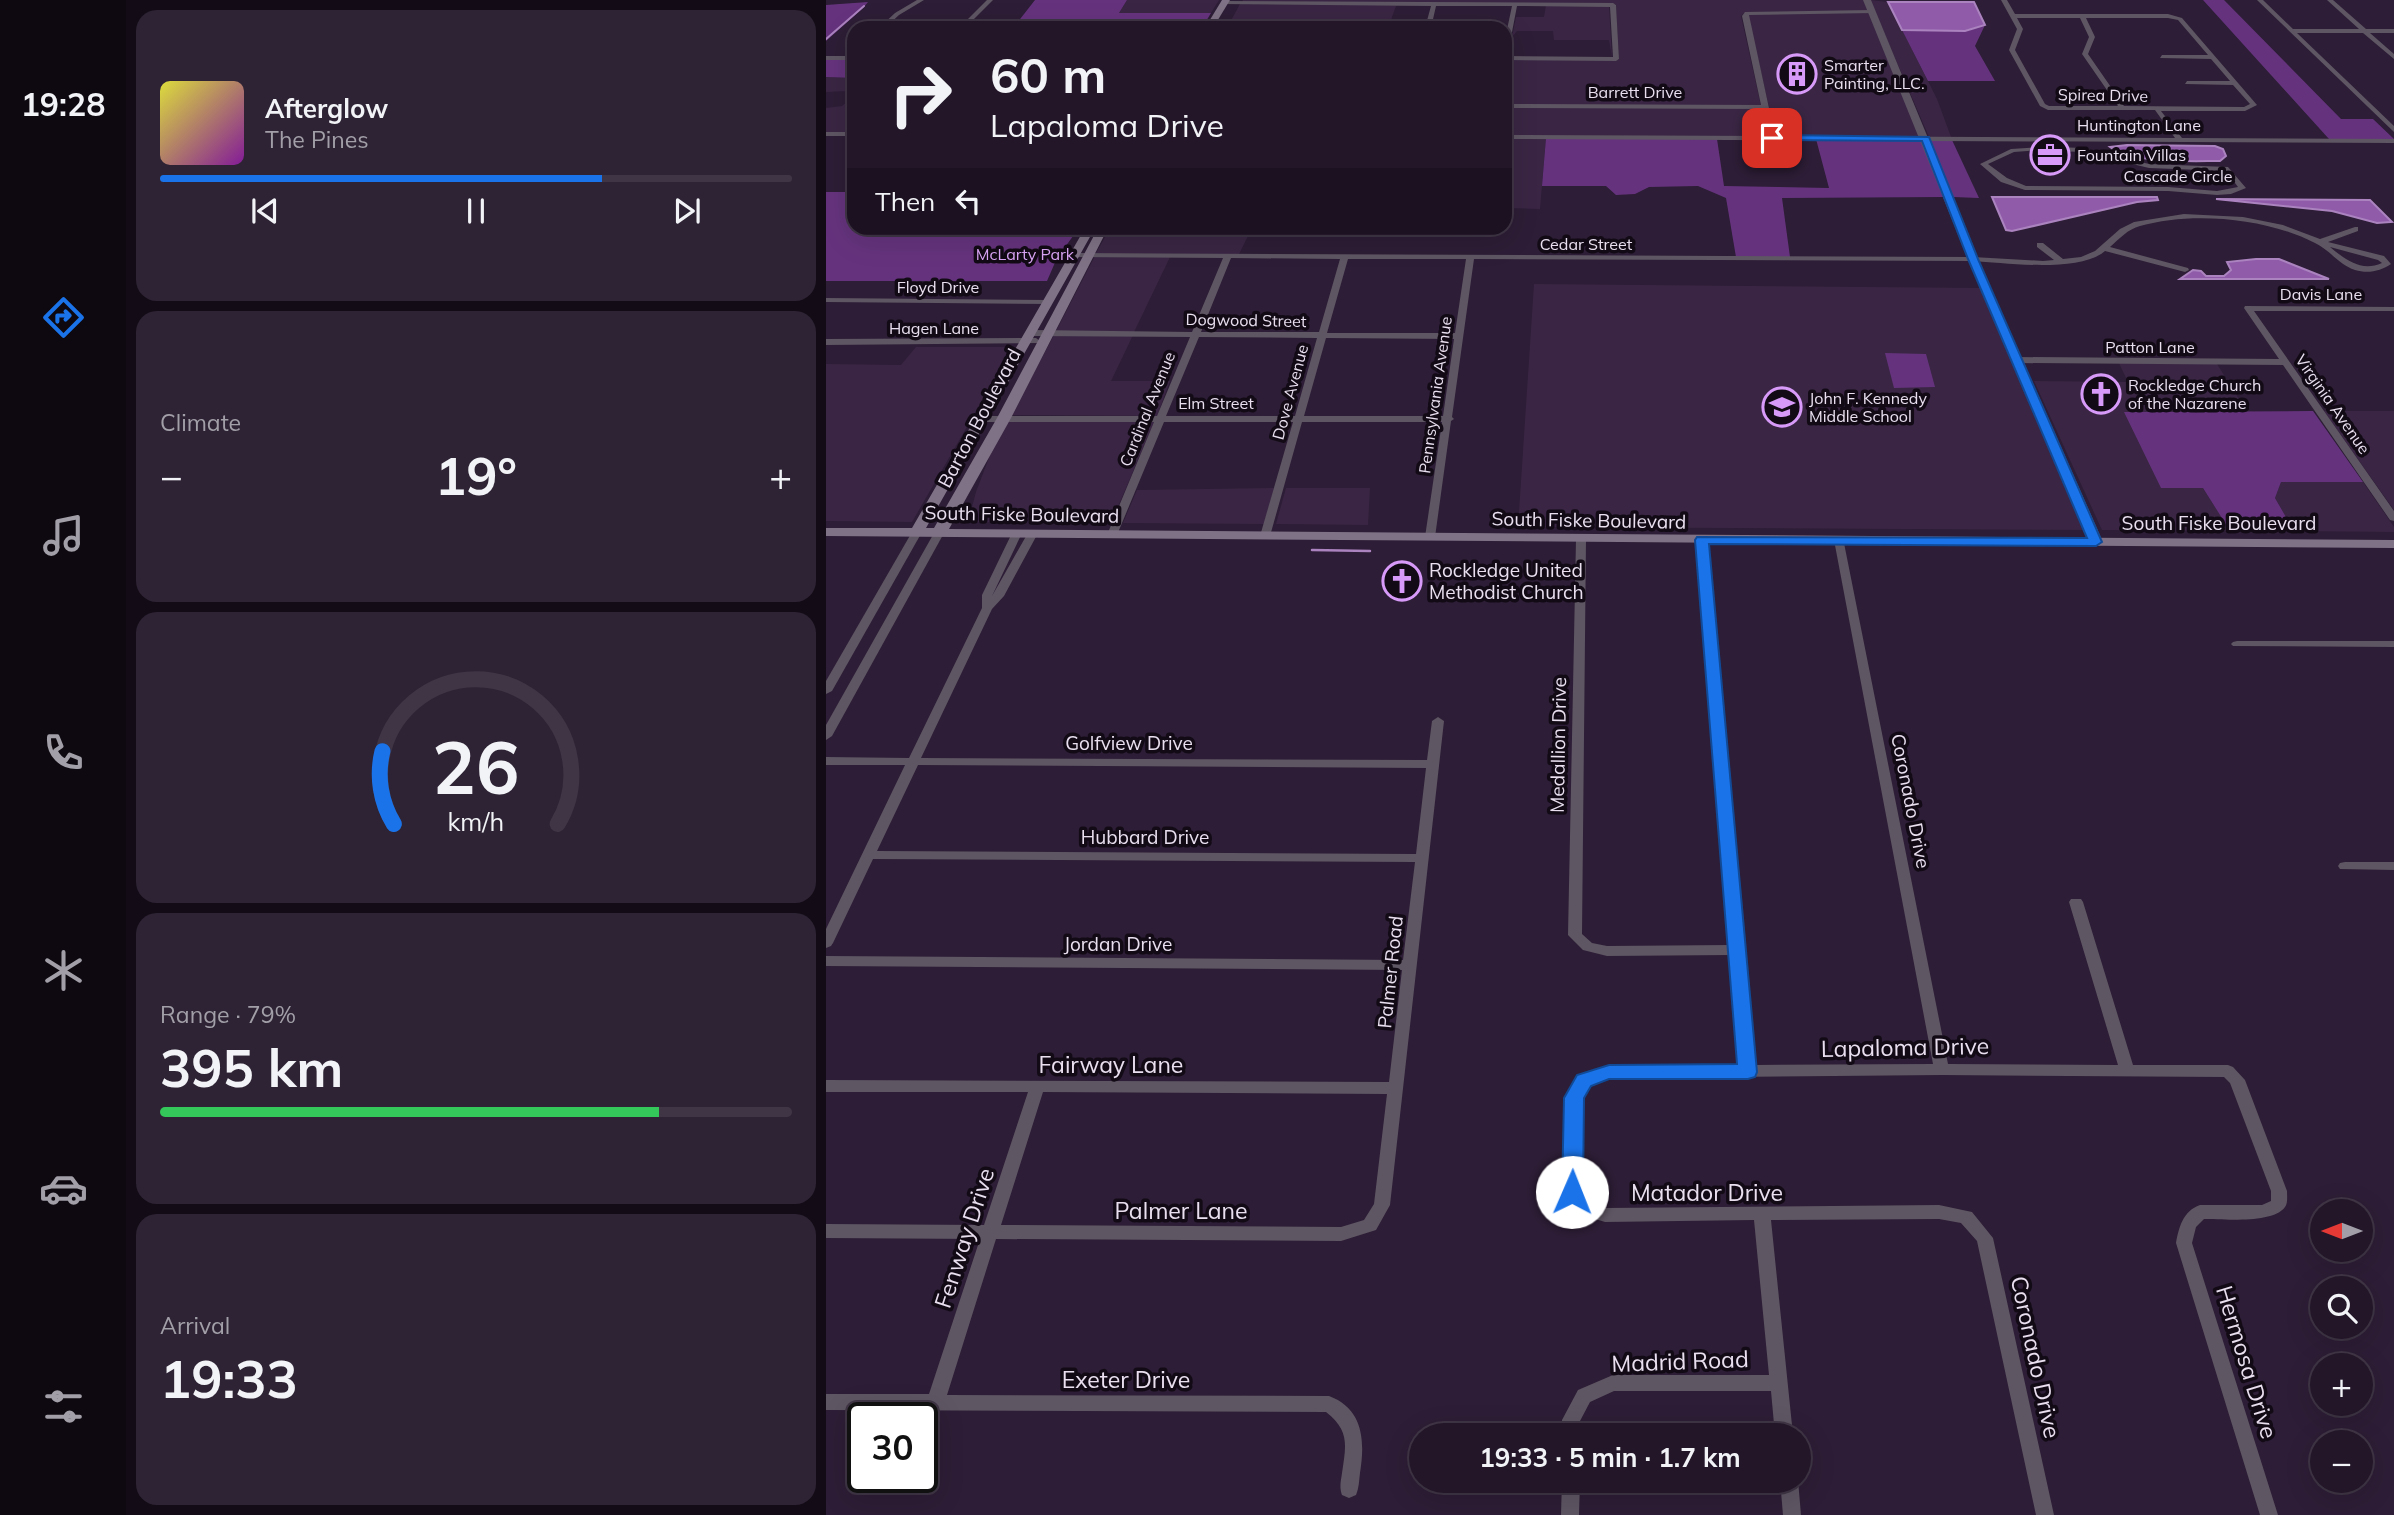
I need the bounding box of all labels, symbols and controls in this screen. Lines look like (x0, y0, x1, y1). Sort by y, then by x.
text: 60 m (990, 44, 1106, 105)
icon: right (875, 49, 966, 140)
building icon: Smarter Painting, LLC. (1776, 53, 1818, 95)
place label: Smarter Painting, LLC. (1824, 55, 1925, 93)
street label: Barrett Drive (1588, 82, 1682, 102)
text: 19:28 (21, 84, 105, 124)
street label: Spirea Drive (2058, 84, 2148, 106)
text: Afterglow (265, 92, 388, 125)
text: Lapaloma Drive (990, 105, 1224, 145)
pin (1742, 108, 1802, 168)
street label: Huntington Lane (2077, 115, 2201, 135)
icon: arrive (1753, 119, 1791, 157)
text: The Pines (265, 125, 369, 154)
office icon: Fountain Villas (2029, 134, 2071, 176)
place label: Fountain Villas (2077, 145, 2186, 165)
street label: Cascade Circle (2123, 166, 2233, 186)
icon: left (949, 182, 987, 220)
text: Then (875, 185, 935, 218)
icon: previous (246, 192, 284, 230)
icon: pause (457, 192, 495, 230)
icon: next (668, 192, 706, 230)
street label: Cedar Street (1540, 234, 1633, 254)
park label: McLarty Park (976, 244, 1075, 264)
street label: Floyd Drive (897, 277, 979, 297)
street label: Davis Lane (2280, 284, 2362, 304)
icon: directions (39, 293, 88, 342)
street label: Dogwood Street (1185, 309, 1307, 331)
street label: Pennsylvania Avenue (1414, 315, 1456, 475)
street label: Hagen Lane (889, 318, 979, 338)
street label: Patton Lane (2105, 337, 2195, 357)
street label: Dove Avenue (1268, 342, 1312, 442)
street label: Barton Boulevard (932, 344, 1026, 492)
street label: Cardinal Avenue (1115, 349, 1179, 469)
street label: Virginia Avenue (2291, 350, 2375, 458)
church icon: Rockledge Church of the Nazarene (2080, 373, 2122, 415)
place label: Rockledge Church of the Nazarene (2128, 375, 2261, 413)
school or university icon: John F. Kennedy Middle School (1761, 386, 1803, 428)
place label: John F. Kennedy Middle School (1809, 388, 1927, 426)
street label: Elm Street (1178, 393, 1254, 413)
text: Climate (160, 408, 241, 437)
text: 19° (435, 443, 517, 508)
text: − (160, 452, 183, 500)
text: + (769, 452, 792, 500)
street label: South Fiske Boulevard (924, 500, 1120, 528)
street label: South Fiske Boulevard (1491, 506, 1687, 534)
icon: music (39, 511, 88, 560)
street label: South Fiske Boulevard (2122, 511, 2316, 535)
place label: Rockledge United Methodist Church (1429, 558, 1584, 604)
church icon: Rockledge United Methodist Church (1381, 560, 1423, 602)
street label: Medallion Drive (1545, 677, 1571, 813)
text: 26 (432, 721, 520, 812)
icon: phone (39, 728, 88, 777)
street label: Golfview Drive (1065, 731, 1193, 755)
street label: Coronado Drive (1886, 732, 1936, 870)
text: km/h (448, 805, 504, 836)
street label: Hubbard Drive (1081, 825, 1209, 849)
street label: Palmer Road (1372, 914, 1408, 1030)
street label: Jordan Drive (1064, 932, 1172, 956)
icon: climate (39, 946, 88, 995)
text: Range · 79% (160, 1000, 296, 1029)
street label: Lapaloma Drive (1821, 1031, 1989, 1063)
text: 395 km (160, 1035, 343, 1100)
street label: Fairway Lane (1039, 1050, 1183, 1079)
position arrow (1535, 1155, 1609, 1229)
icon: car (39, 1164, 88, 1213)
street label: Fenway Drive (928, 1164, 1000, 1312)
street label: Matador Drive (1631, 1178, 1783, 1207)
street label: Palmer Lane (1114, 1196, 1248, 1225)
north arrow (2310, 1199, 2373, 1262)
map controls (2310, 1199, 2373, 1493)
street label: Coronado Drive (2005, 1273, 2067, 1441)
button: search (2310, 1276, 2373, 1339)
street label: Hermosa Drive (2210, 1282, 2284, 1442)
text: Arrival (160, 1311, 230, 1340)
street label: Madrid Road (1611, 1344, 1749, 1378)
text: 19:33 (160, 1346, 298, 1411)
button: + (2310, 1353, 2373, 1416)
street label: Exeter Drive (1062, 1365, 1190, 1394)
icon: filters (39, 1382, 88, 1431)
speed limit sign: 30 (847, 1402, 938, 1493)
button: − (2310, 1430, 2373, 1493)
text: 19:33 · 5 min · 1.7 km (1479, 1441, 1741, 1474)

